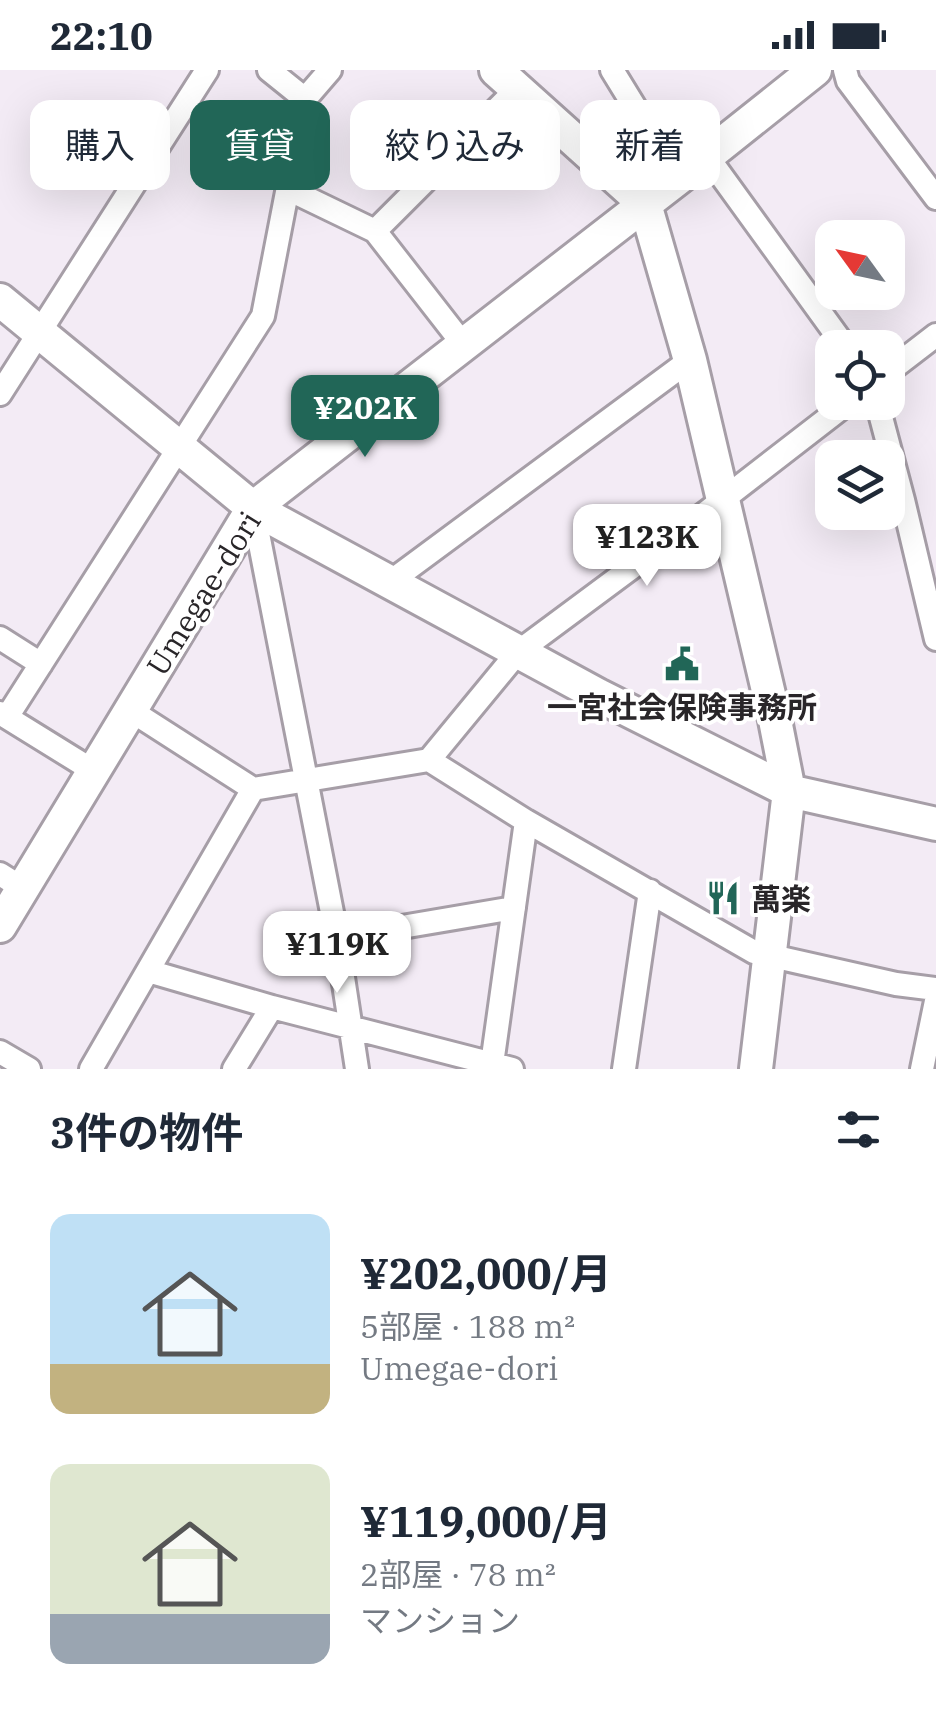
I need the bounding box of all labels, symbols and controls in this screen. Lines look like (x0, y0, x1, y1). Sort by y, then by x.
text: 22:10 (50, 11, 153, 60)
chip: 購入 (30, 100, 170, 190)
chip: 賃貸 (190, 100, 330, 190)
chip: 絞り込み (350, 100, 560, 190)
chip: 新着 (580, 100, 720, 190)
north arrow (815, 220, 905, 310)
map controls (815, 220, 905, 530)
button: locate (815, 330, 905, 420)
pin: ¥202K (295, 375, 435, 460)
text: ¥202K (313, 386, 417, 428)
button: layers (815, 440, 905, 530)
street label: Umegae-dori (137, 504, 269, 682)
pin: ¥123K (577, 504, 717, 589)
text: ¥123K (595, 515, 699, 557)
public building icon: 一宮社会保険事務所 (663, 645, 701, 683)
place label: 一宮社会保険事務所 (547, 687, 817, 726)
restaurant icon: 萬楽 (704, 879, 742, 917)
place label: 萬楽 (751, 879, 811, 918)
pin: ¥119K (267, 911, 407, 996)
text: ¥119K (285, 922, 389, 964)
icon: filters (831, 1102, 886, 1157)
text: 3件の物件 (50, 1105, 243, 1160)
text: ¥202,000/月 (360, 1246, 612, 1301)
icon: home (130, 1254, 250, 1374)
text: 5部屋 · 188 m² (360, 1305, 575, 1347)
text: Umegae-dori (360, 1347, 558, 1389)
text: ¥119,000/月 (360, 1494, 612, 1549)
icon: home (130, 1504, 250, 1624)
text: 2部屋 · 78 m² (360, 1553, 556, 1595)
text: マンション (360, 1599, 520, 1641)

